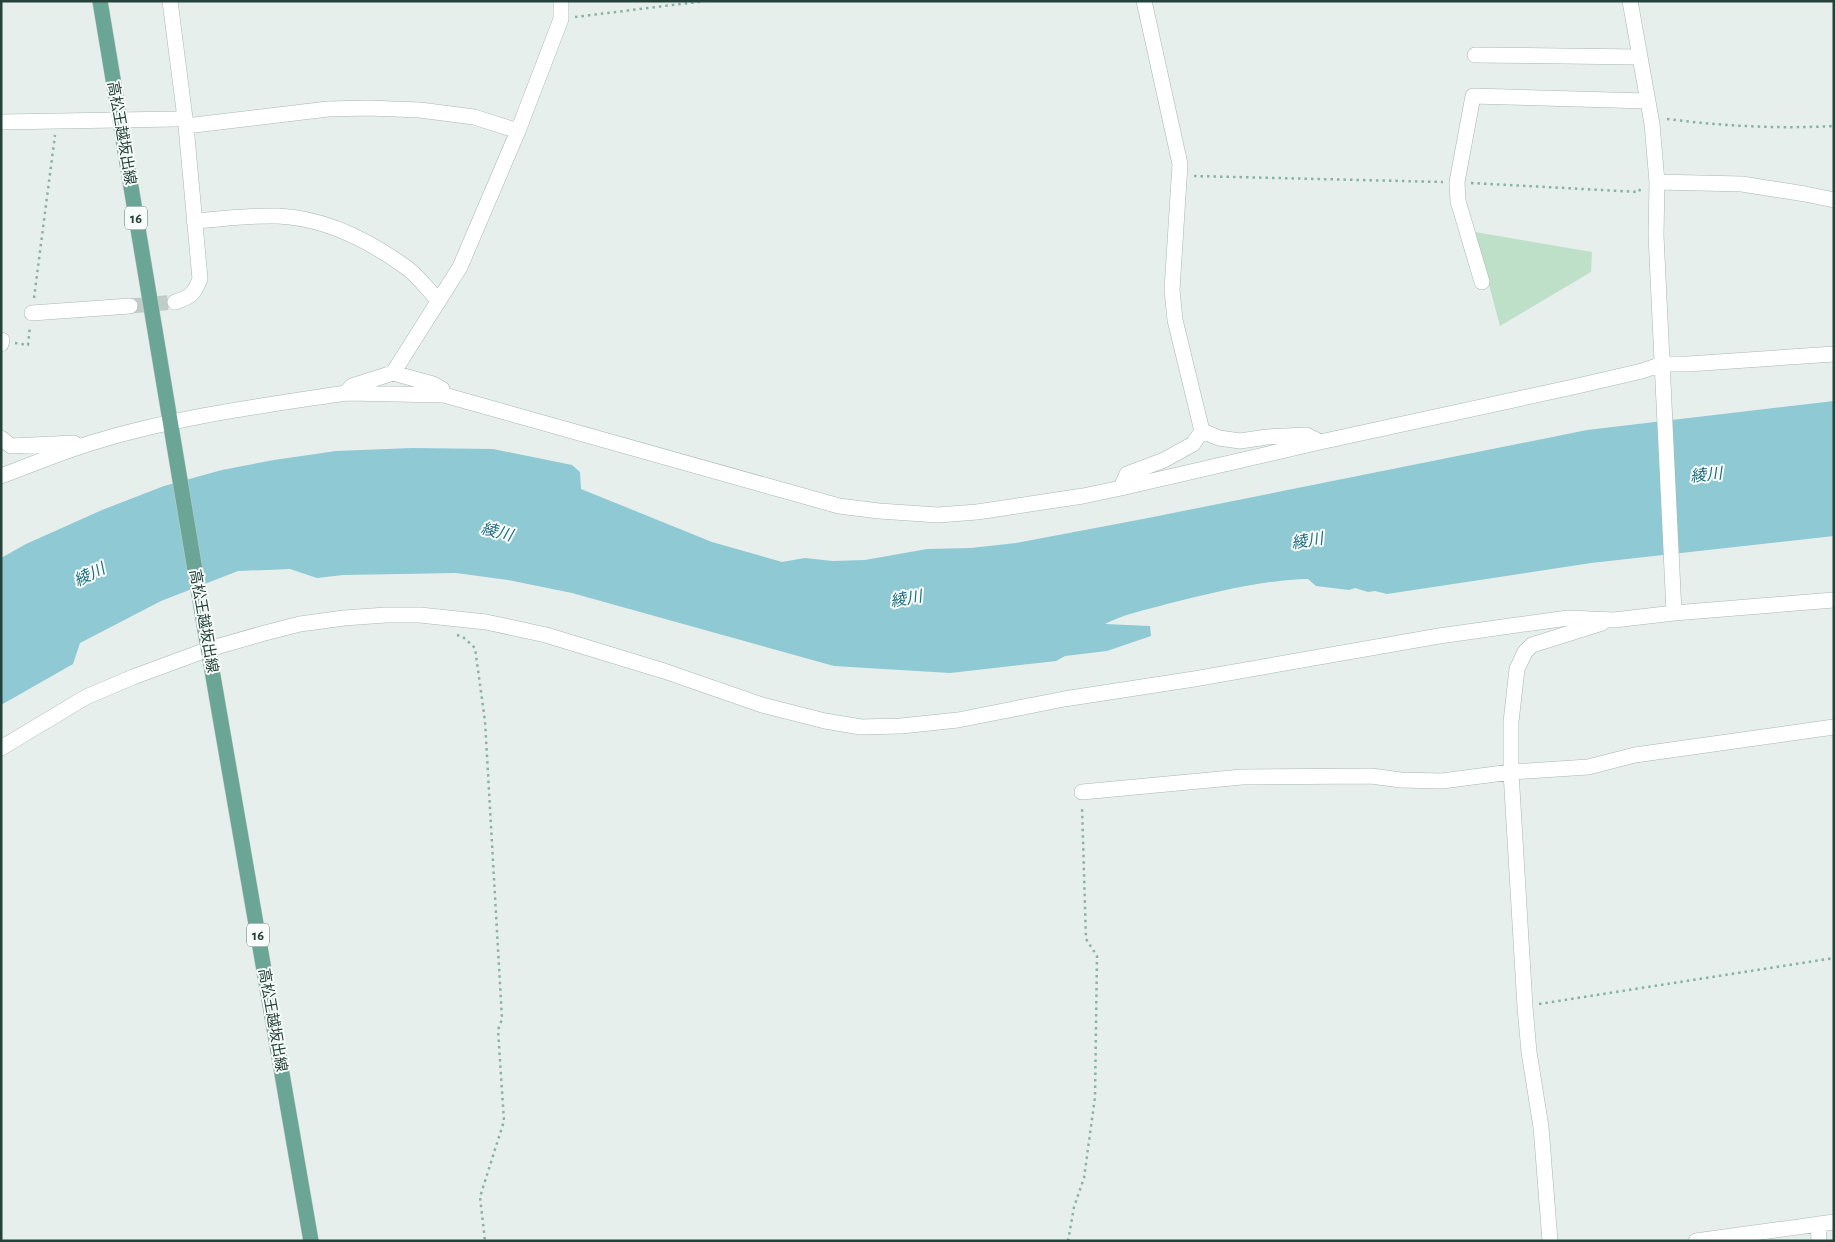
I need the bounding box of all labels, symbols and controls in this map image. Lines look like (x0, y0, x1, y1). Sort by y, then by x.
street label: 高松王越坂出線 (105, 80, 139, 186)
road number: 16 (125, 207, 147, 230)
water label: 綾川 (1689, 464, 1725, 485)
water label: 綾川 (479, 519, 516, 544)
water label: 綾川 (1290, 529, 1326, 551)
water label: 綾川 (71, 559, 109, 589)
street label: 高松王越坂出線 (187, 568, 221, 674)
water label: 綾川 (889, 587, 925, 610)
road number: 16 (247, 924, 269, 946)
street label: 高松王越坂出線 (256, 967, 290, 1073)

